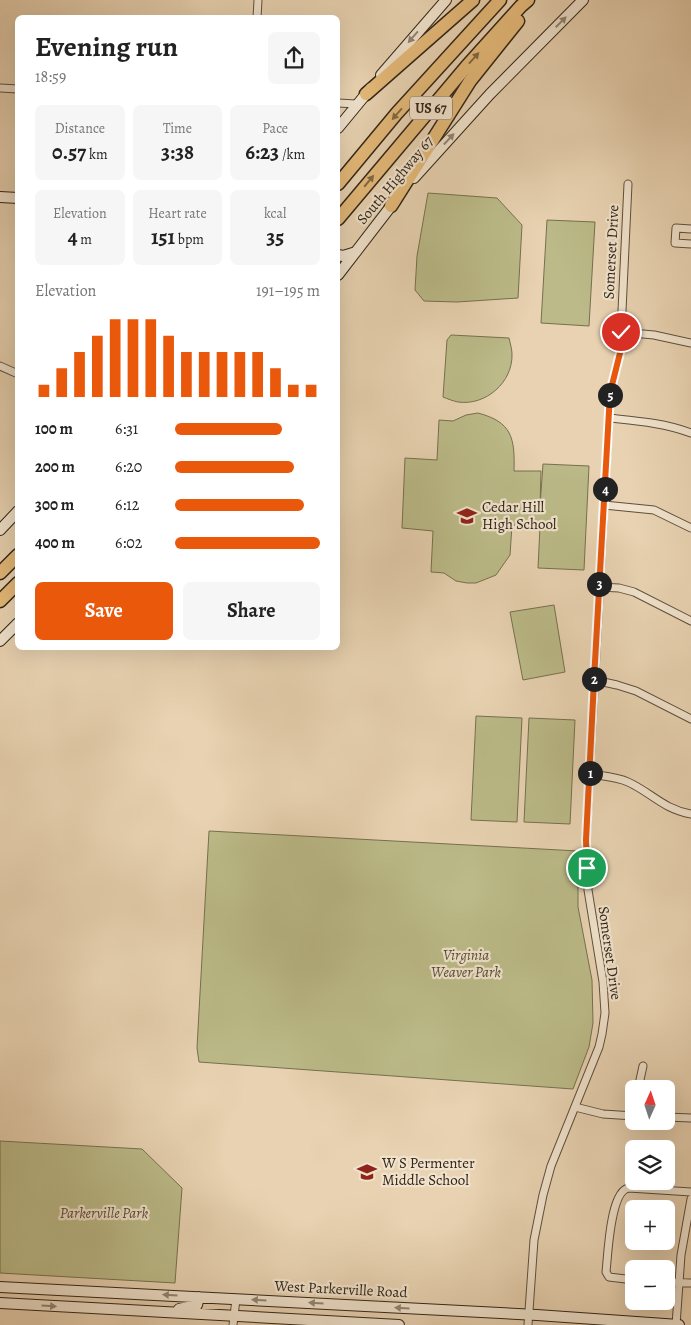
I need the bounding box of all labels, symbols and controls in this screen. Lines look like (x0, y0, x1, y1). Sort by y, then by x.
one-way arrow (555, 16, 567, 28)
text: Evening run (35, 28, 178, 66)
one-way arrow (408, 30, 419, 43)
button: share (268, 32, 320, 84)
one-way arrow (469, 51, 480, 64)
text: 18:59 (35, 66, 66, 88)
road number: US 67 (410, 96, 452, 120)
one-way arrow (391, 107, 402, 120)
text: Distance (55, 119, 105, 138)
text: Time (163, 119, 192, 138)
text: Pace (262, 119, 288, 138)
street label: South Highway 67 (352, 131, 438, 228)
one-way arrow (443, 133, 455, 145)
text: 0.57 (52, 138, 86, 166)
text: 3:38 (161, 138, 194, 166)
text: 6:23 (245, 138, 279, 166)
text: km (86, 145, 108, 164)
text: /km (279, 145, 305, 164)
one-way arrow (363, 175, 374, 188)
text: Elevation (53, 204, 107, 223)
text: Heart rate (148, 204, 207, 223)
text: kcal (264, 204, 286, 223)
street label: Somerset Drive (599, 204, 623, 300)
text: 4 (68, 223, 78, 251)
text: 151 (151, 223, 175, 251)
text: 35 (266, 223, 284, 251)
text: m (78, 230, 92, 249)
text: bpm (175, 230, 204, 249)
text: Elevation (35, 280, 96, 302)
text: 191–195 m (256, 280, 320, 302)
pin (600, 311, 642, 353)
icon: check (607, 318, 635, 346)
pin: 5 (598, 382, 622, 408)
text: 5 (608, 386, 613, 405)
text: 100 m (35, 418, 73, 440)
text: 6:31 (115, 418, 138, 440)
text: 200 m (35, 456, 75, 478)
text: 6:20 (115, 456, 142, 478)
pin: 4 (592, 476, 618, 502)
text: 4 (602, 480, 609, 499)
text: 300 m (35, 494, 74, 516)
text: 6:12 (115, 494, 139, 516)
place label: Cedar Hill High School (482, 497, 557, 534)
school or university icon: Cedar Hill High School (456, 505, 478, 527)
text: 400 m (35, 532, 75, 554)
text: 6:02 (115, 532, 142, 554)
pin: 3 (586, 572, 612, 596)
text: 3 (596, 575, 603, 594)
button: Save (35, 582, 173, 640)
button: Share (183, 582, 320, 640)
pin: 2 (582, 666, 606, 692)
text: 2 (591, 670, 598, 689)
pin: 1 (578, 760, 602, 786)
text: 1 (588, 764, 593, 783)
pin (566, 847, 608, 889)
icon: arrive (573, 854, 601, 882)
street label: Somerset Drive (594, 905, 627, 1001)
park label: Virginia Weaver Park (431, 945, 501, 982)
north arrow (625, 1080, 675, 1130)
map controls (625, 1080, 675, 1310)
button: layers (625, 1140, 675, 1190)
place label: W S Permenter Middle School (381, 1153, 475, 1190)
school or university icon: W S Permenter Middle School (356, 1161, 378, 1183)
button: + (625, 1200, 675, 1250)
park label: Parkerville Park (60, 1203, 148, 1223)
button: − (625, 1260, 675, 1310)
street label: West Parkerville Road (273, 1275, 409, 1303)
one-way arrow (162, 1291, 178, 1299)
one-way arrow (250, 1295, 266, 1303)
one-way arrow (308, 1299, 324, 1307)
one-way arrow (41, 1302, 57, 1310)
one-way arrow (394, 1303, 410, 1311)

